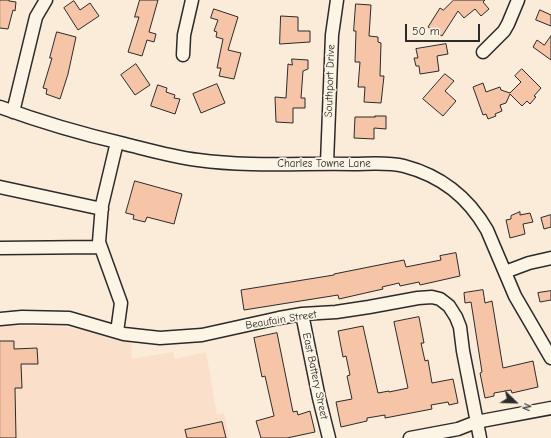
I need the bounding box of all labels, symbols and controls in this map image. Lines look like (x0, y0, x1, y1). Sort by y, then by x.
scale bar (407, 16, 482, 42)
text: 50 m (412, 24, 440, 38)
street label: Southport Drive (322, 44, 338, 118)
street label: Charles Towne Lane (277, 157, 371, 171)
street label: Beaufain Street (244, 308, 318, 332)
street label: East Battery Street (299, 331, 331, 421)
north arrow (495, 382, 535, 422)
text: N (519, 401, 534, 413)

